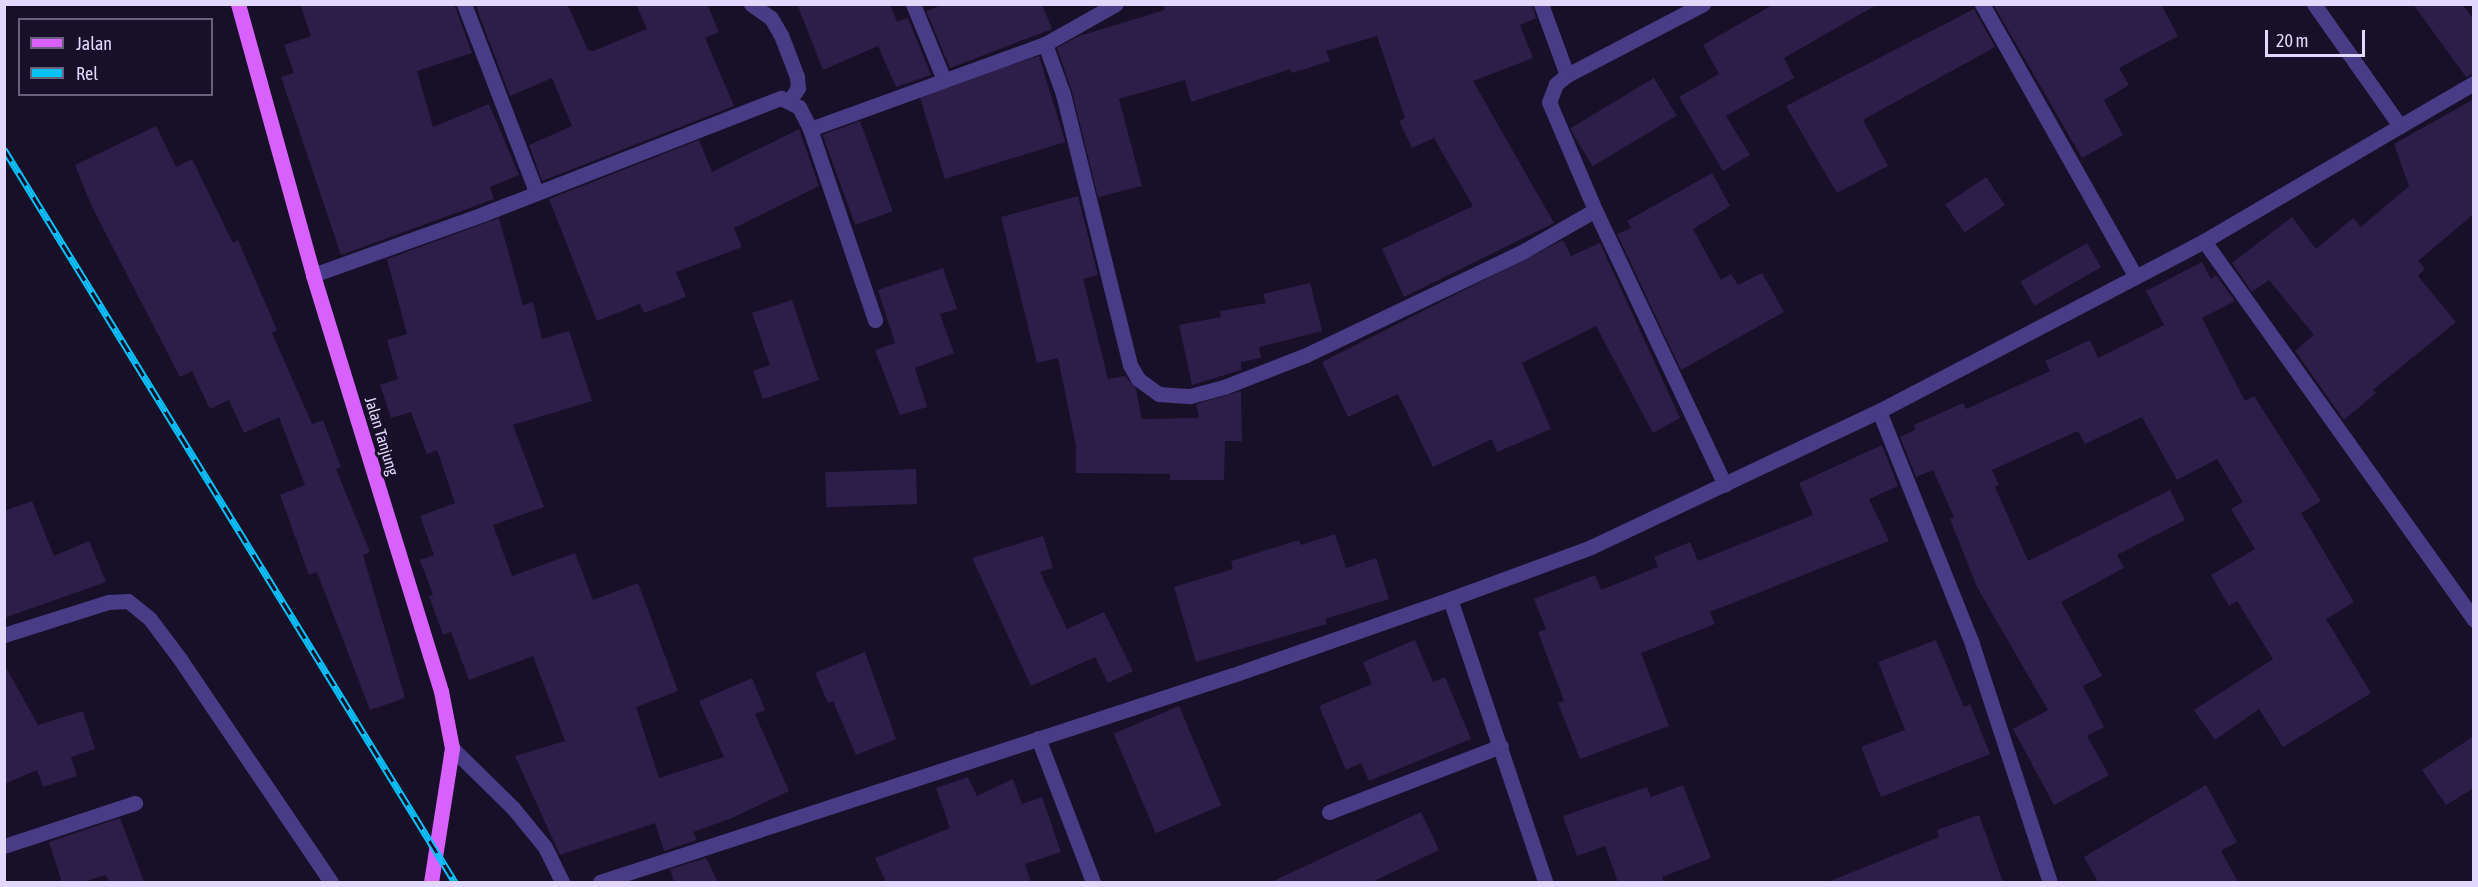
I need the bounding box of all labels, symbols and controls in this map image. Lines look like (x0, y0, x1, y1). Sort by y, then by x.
legend (18, 18, 213, 96)
scale bar (2268, 18, 2368, 56)
text: 20 m (2276, 30, 2308, 51)
text: Jalan (76, 33, 112, 54)
text: Rel (76, 63, 98, 84)
street label: Jalan Tanjung (361, 394, 403, 478)

